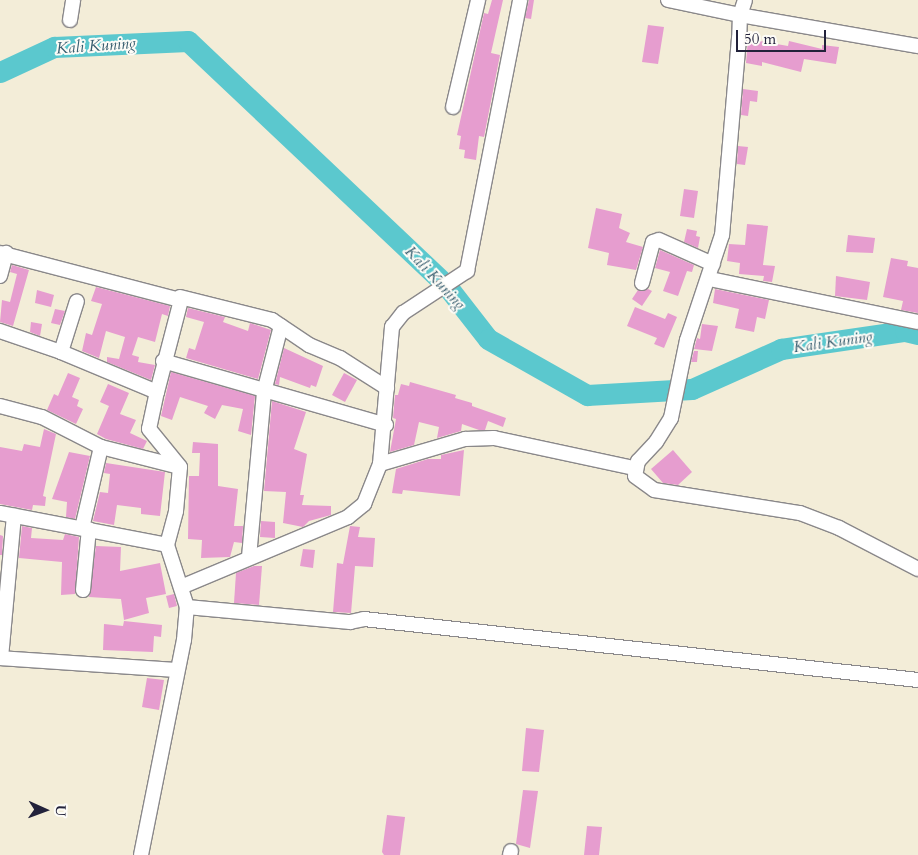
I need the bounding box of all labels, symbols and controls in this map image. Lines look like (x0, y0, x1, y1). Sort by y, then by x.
scale bar (738, 20, 828, 52)
text: 50 m (744, 29, 776, 49)
water label: Kali Kuning (55, 34, 137, 58)
water label: Kali Kuning (401, 242, 469, 314)
water label: Kali Kuning (792, 327, 874, 357)
north arrow (20, 785, 70, 835)
text: U (51, 804, 70, 817)

